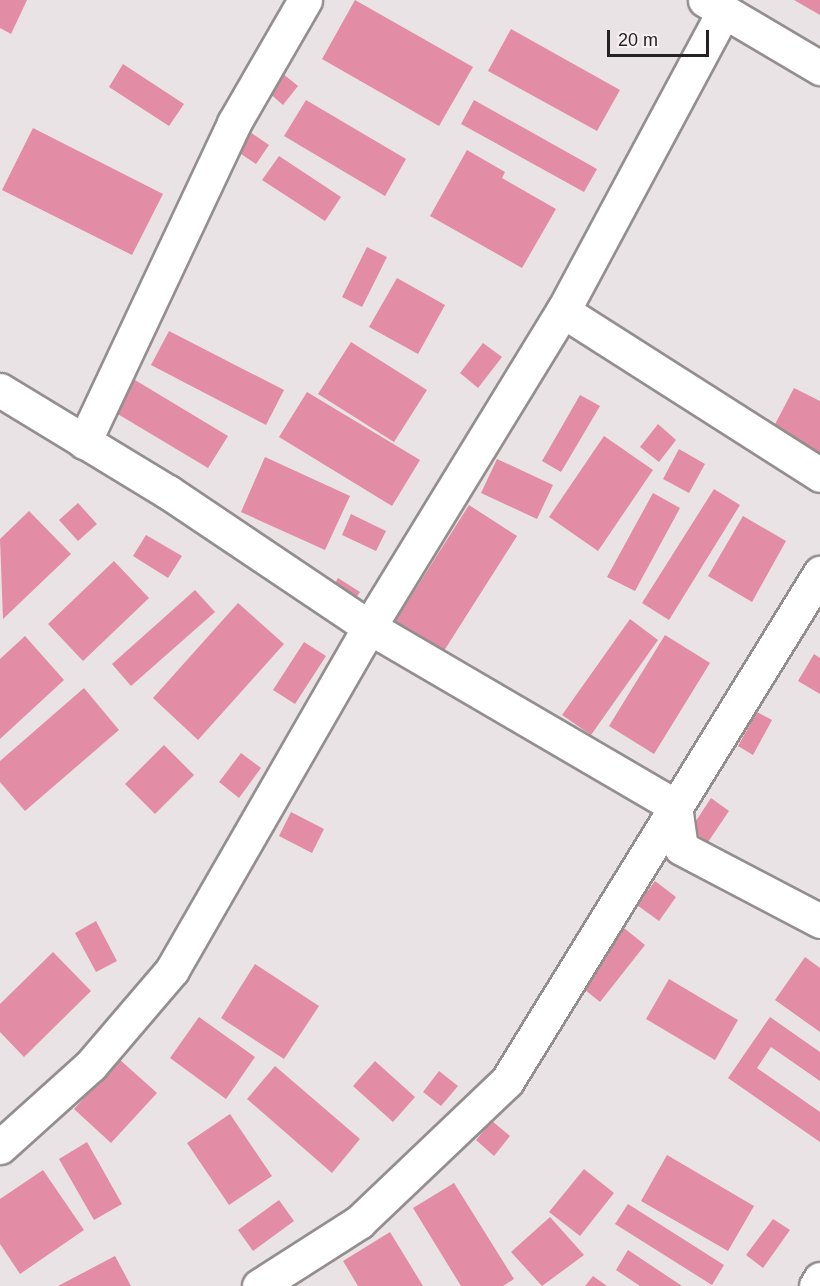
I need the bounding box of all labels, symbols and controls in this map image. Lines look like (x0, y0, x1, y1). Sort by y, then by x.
scale bar (610, 18, 712, 56)
text: 20 m (618, 30, 658, 50)

